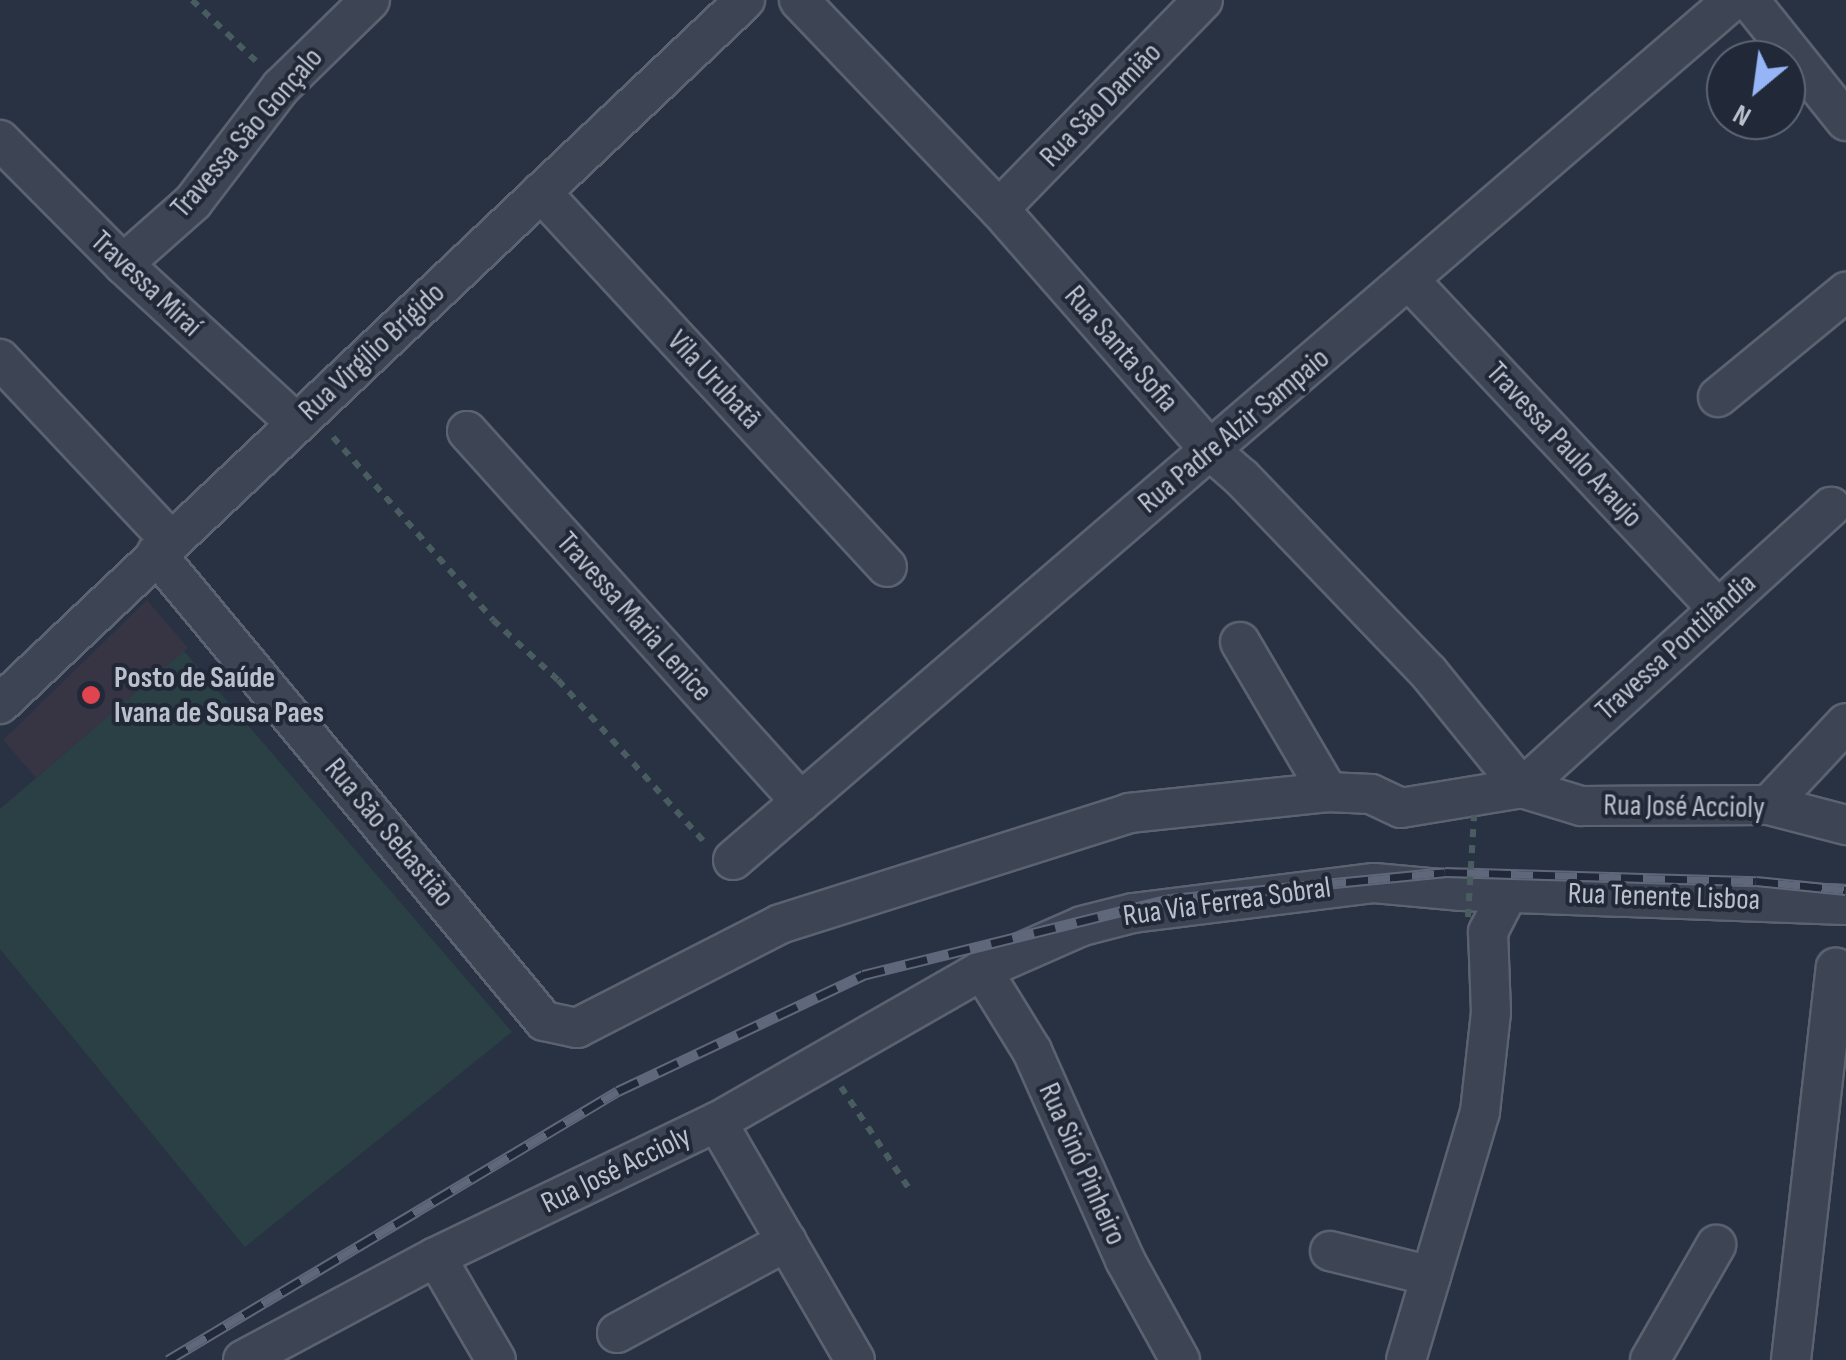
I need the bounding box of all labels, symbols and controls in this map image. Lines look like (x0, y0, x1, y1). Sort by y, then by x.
street label: Rua São Damião (1033, 35, 1169, 175)
north arrow (1706, 40, 1806, 140)
street label: Travessa São Gonçalo (163, 41, 331, 225)
text: N (1728, 97, 1757, 133)
street label: Travessa Miraí (83, 223, 209, 345)
street label: Rua Virgílio Brígido (292, 275, 452, 429)
street label: Rua Santa Sofia (1056, 279, 1186, 419)
street label: Vila Urubatã (659, 323, 769, 437)
street label: Rua Padre Alzir Sampaio (1131, 341, 1337, 521)
street label: Travessa Paulo Araujo (1478, 355, 1650, 535)
street label: Travessa Maria Lenice (549, 525, 719, 709)
street label: Travessa Pontilândia (1589, 566, 1763, 728)
place label: Posto de Saúde Ivana de Sousa Paes (114, 660, 324, 730)
marker: Posto de Saúde Ivana de Sousa Paes (78, 682, 104, 708)
street label: Rua São Sebastião (316, 751, 462, 915)
street label: Rua José Accioly (1603, 788, 1765, 826)
street label: Rua Via Ferrea Sobral (1121, 870, 1333, 934)
street label: Rua Tenente Lisboa (1567, 876, 1761, 918)
street label: Rua Sinó Pinheiro (1030, 1078, 1134, 1250)
street label: Rua José Accioly (536, 1118, 696, 1222)

